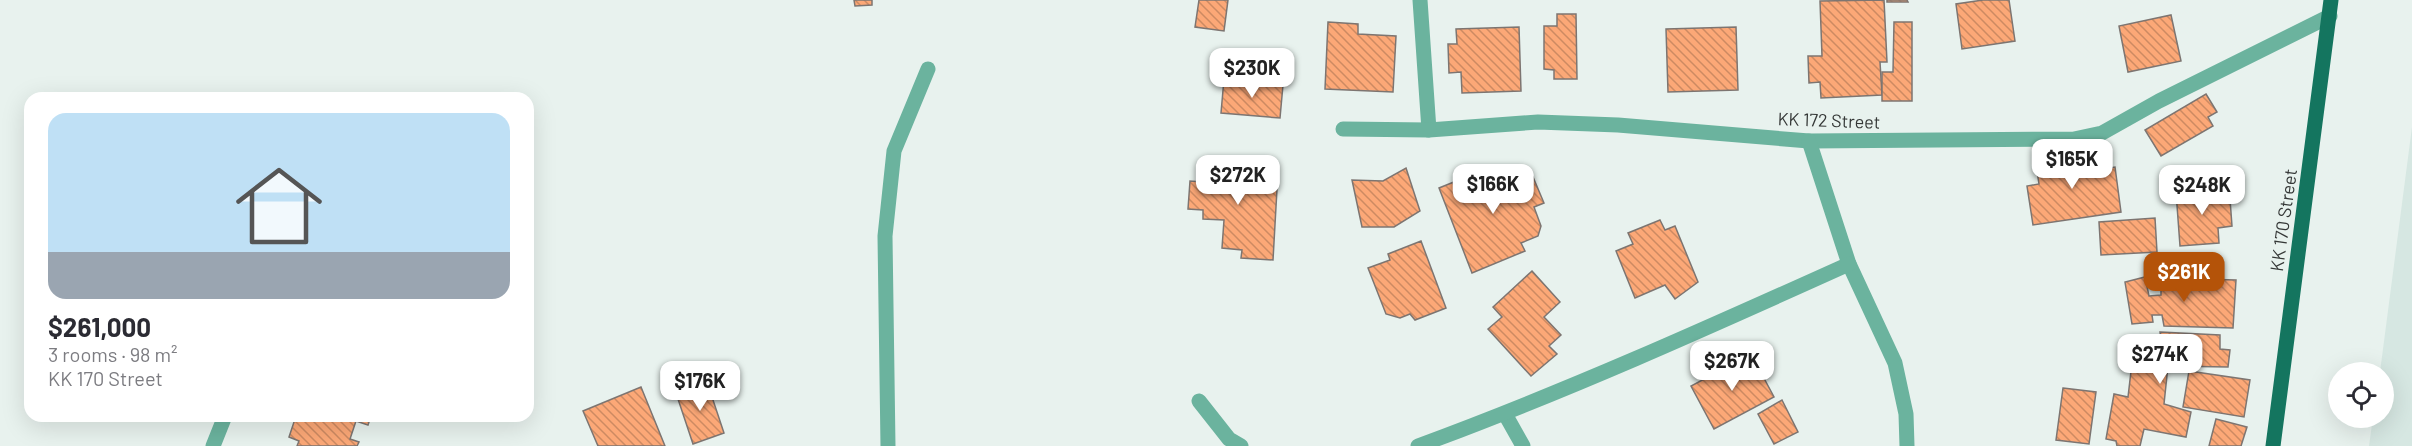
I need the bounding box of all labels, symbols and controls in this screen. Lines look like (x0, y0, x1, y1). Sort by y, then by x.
pin: $230K (1210, 48, 1294, 99)
text: $230K (1223, 55, 1281, 79)
street label: KK 172 Street (1777, 107, 1881, 133)
pin: $165K (2030, 139, 2114, 190)
text: $165K (2046, 146, 2098, 170)
icon: home (225, 152, 333, 260)
pin: $272K (1196, 155, 1280, 206)
text: $272K (1210, 162, 1266, 186)
pin: $166K (1451, 164, 1535, 215)
pin: $248K (2160, 165, 2244, 216)
street label: KK 170 Street (2265, 167, 2301, 273)
text: $166K (1467, 171, 1519, 195)
text: $248K (2173, 172, 2231, 196)
pin: $261K (2142, 252, 2226, 303)
text: $261K (2158, 259, 2210, 283)
text: $261,000 (48, 311, 151, 342)
pin: $274K (2118, 334, 2202, 385)
pin: $267K (1690, 341, 1774, 392)
text: $274K (2131, 341, 2189, 365)
text: 3 rooms · 98 m² (48, 342, 178, 366)
text: $267K (1704, 348, 1760, 372)
pin: $176K (658, 361, 742, 412)
map controls (2328, 362, 2394, 428)
button: locate (2328, 362, 2394, 428)
text: KK 170 Street (48, 366, 163, 390)
text: $176K (674, 368, 726, 392)

